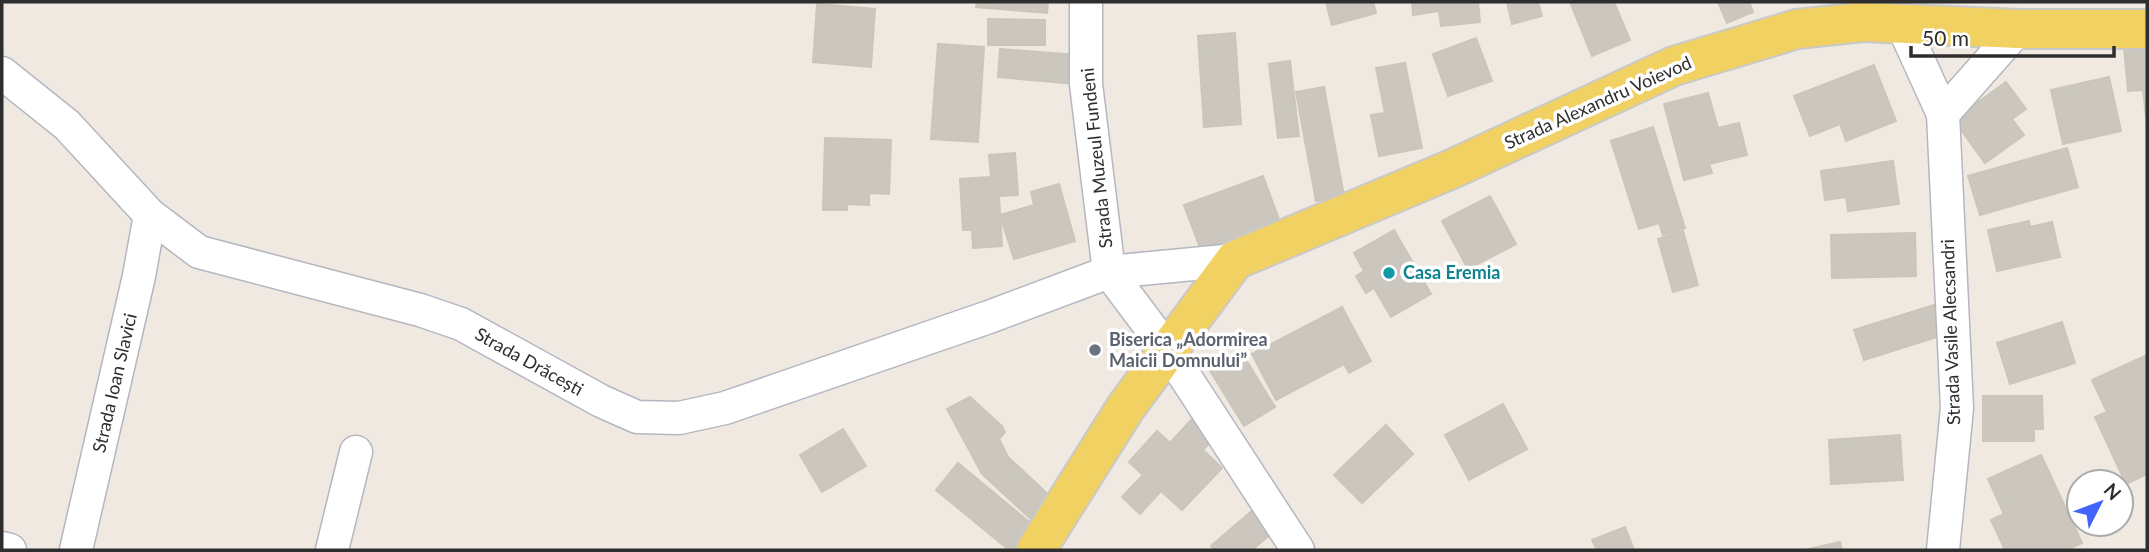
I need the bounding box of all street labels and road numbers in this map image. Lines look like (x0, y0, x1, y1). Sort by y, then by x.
street label: Strada Alexandru Voievod (1501, 51, 1695, 153)
street label: Strada Muzeul Fundeni (1076, 67, 1116, 249)
street label: Strada Vasile Alecsandri (1936, 239, 1964, 425)
street label: Strada Ioan Slavici (87, 311, 141, 455)
street label: Strada Drăcești (471, 322, 588, 400)

